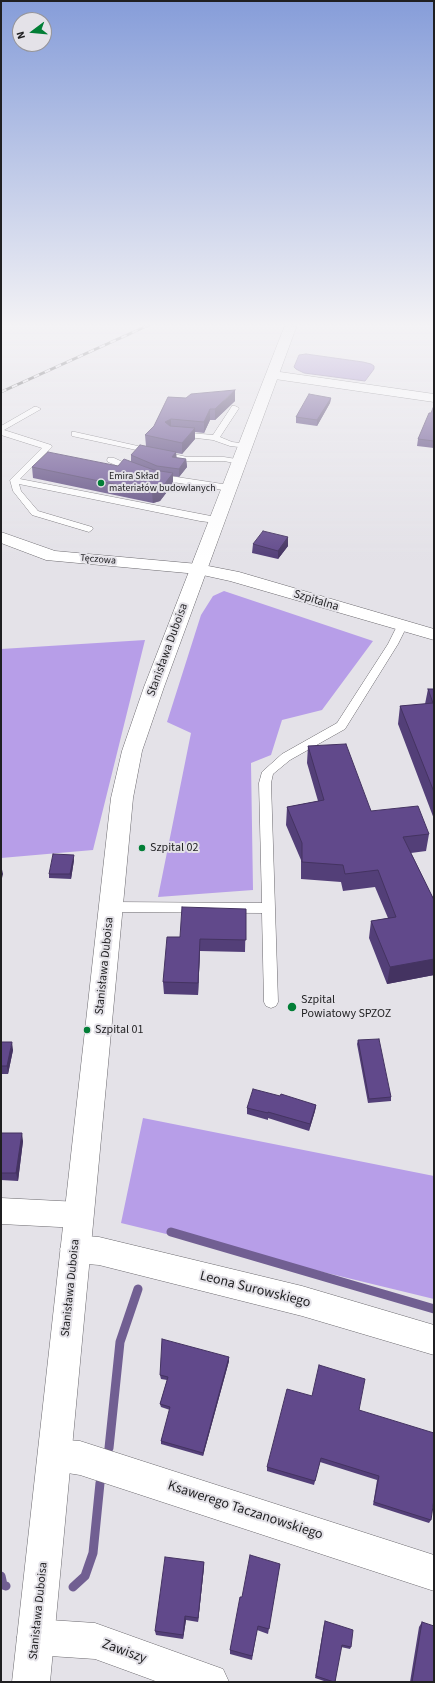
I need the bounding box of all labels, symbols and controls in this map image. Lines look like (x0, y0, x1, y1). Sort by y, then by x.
north arrow (12, 12, 52, 52)
text: N (13, 30, 29, 41)
place label: Emira Skład materiałów budowlanych (109, 471, 216, 494)
marker: Emira Skład materiałów budowlanych (96, 478, 106, 488)
street label: Tęczowa (80, 552, 116, 568)
street label: Szpitalna (292, 587, 340, 615)
street label: Stanisława Duboisa (144, 601, 192, 699)
place label: Szpital 02 (150, 841, 198, 855)
marker: Szpital 02 (137, 843, 147, 853)
street label: Stanisława Duboisa (93, 916, 117, 1016)
place label: Szpital Powiatowy SPZOZ (301, 993, 391, 1021)
marker: Szpital Powiatowy SPZOZ (286, 1001, 298, 1013)
place label: Szpital 01 (95, 1023, 143, 1037)
marker: Szpital 01 (82, 1025, 92, 1035)
street label: Stanisława Duboisa (59, 1238, 83, 1338)
street label: Leona Surowskiego (198, 1268, 312, 1312)
street label: Ksawerego Taczanowskiego (165, 1478, 325, 1544)
street label: Stanisława Duboisa (27, 1561, 51, 1661)
street label: Zawiszy (99, 1636, 149, 1668)

